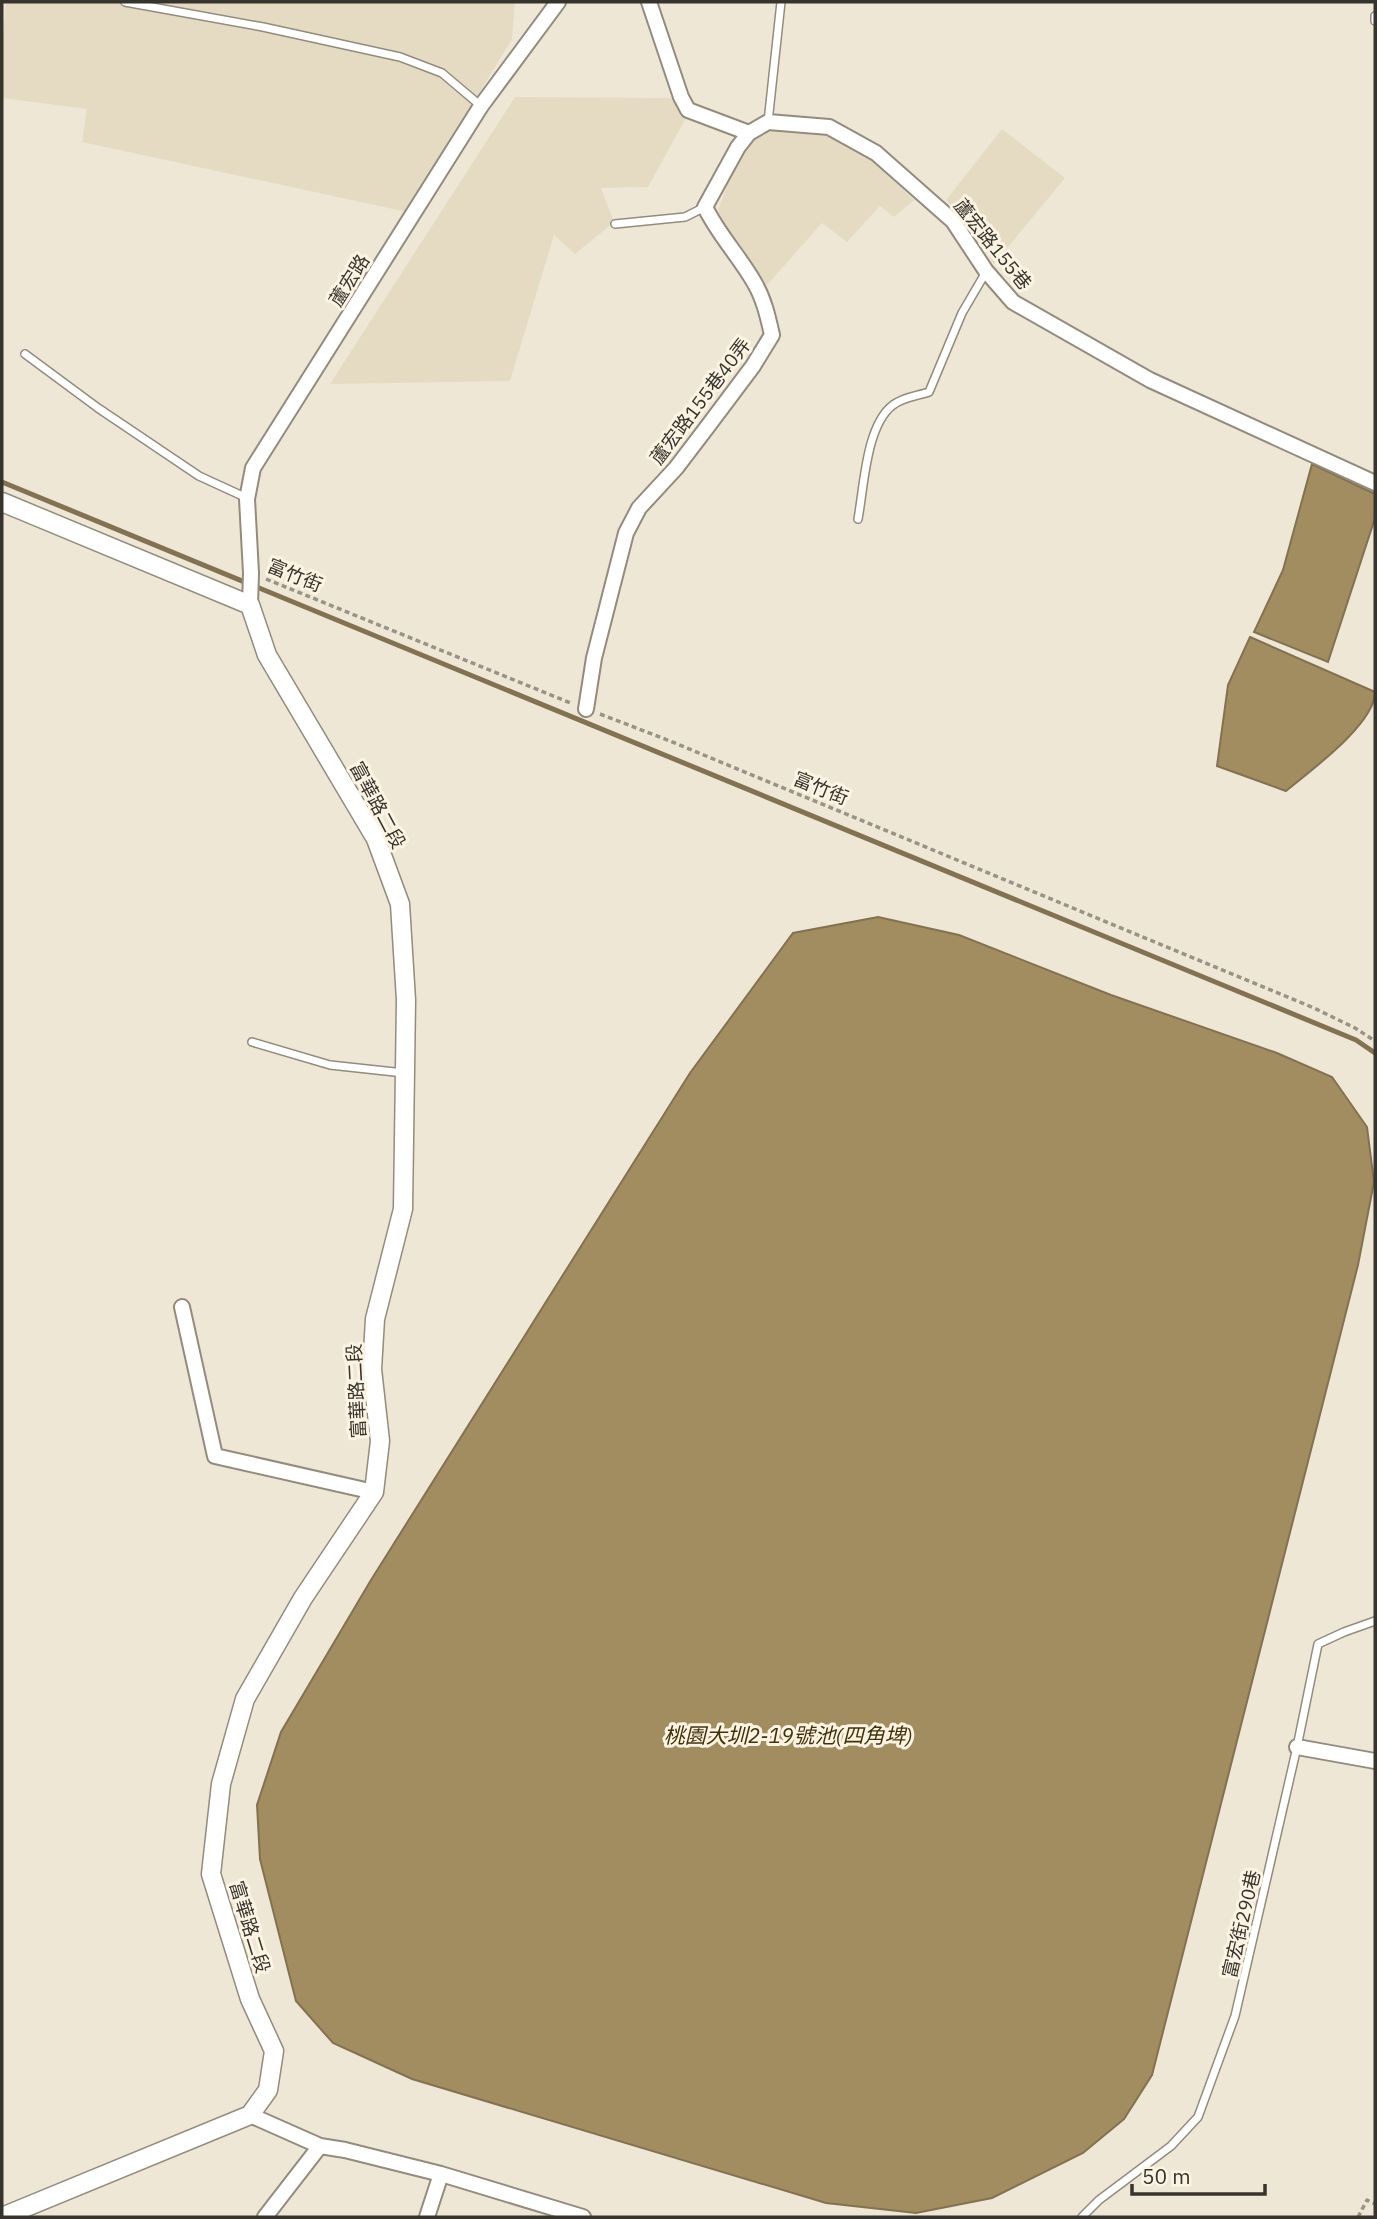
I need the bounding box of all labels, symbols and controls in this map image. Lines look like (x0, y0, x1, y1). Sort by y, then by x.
street label: 蘆宏路155巷 (949, 194, 1037, 294)
street label: 蘆宏路 (324, 249, 374, 311)
street label: 蘆宏路155巷40弄 (645, 333, 755, 469)
street label: 富竹街 (264, 553, 326, 597)
street label: 富華路二段 (345, 757, 411, 853)
street label: 富竹街 (790, 766, 852, 810)
street label: 富華路二段 (342, 1343, 370, 1439)
water label: 桃園大圳2-19號池(四角埤) (664, 1721, 912, 1749)
street label: 富宏街290巷 (1217, 1868, 1265, 1980)
street label: 富華路二段 (225, 1878, 275, 1976)
scale bar (1132, 2152, 1265, 2196)
text: 50 m (1142, 2162, 1191, 2190)

